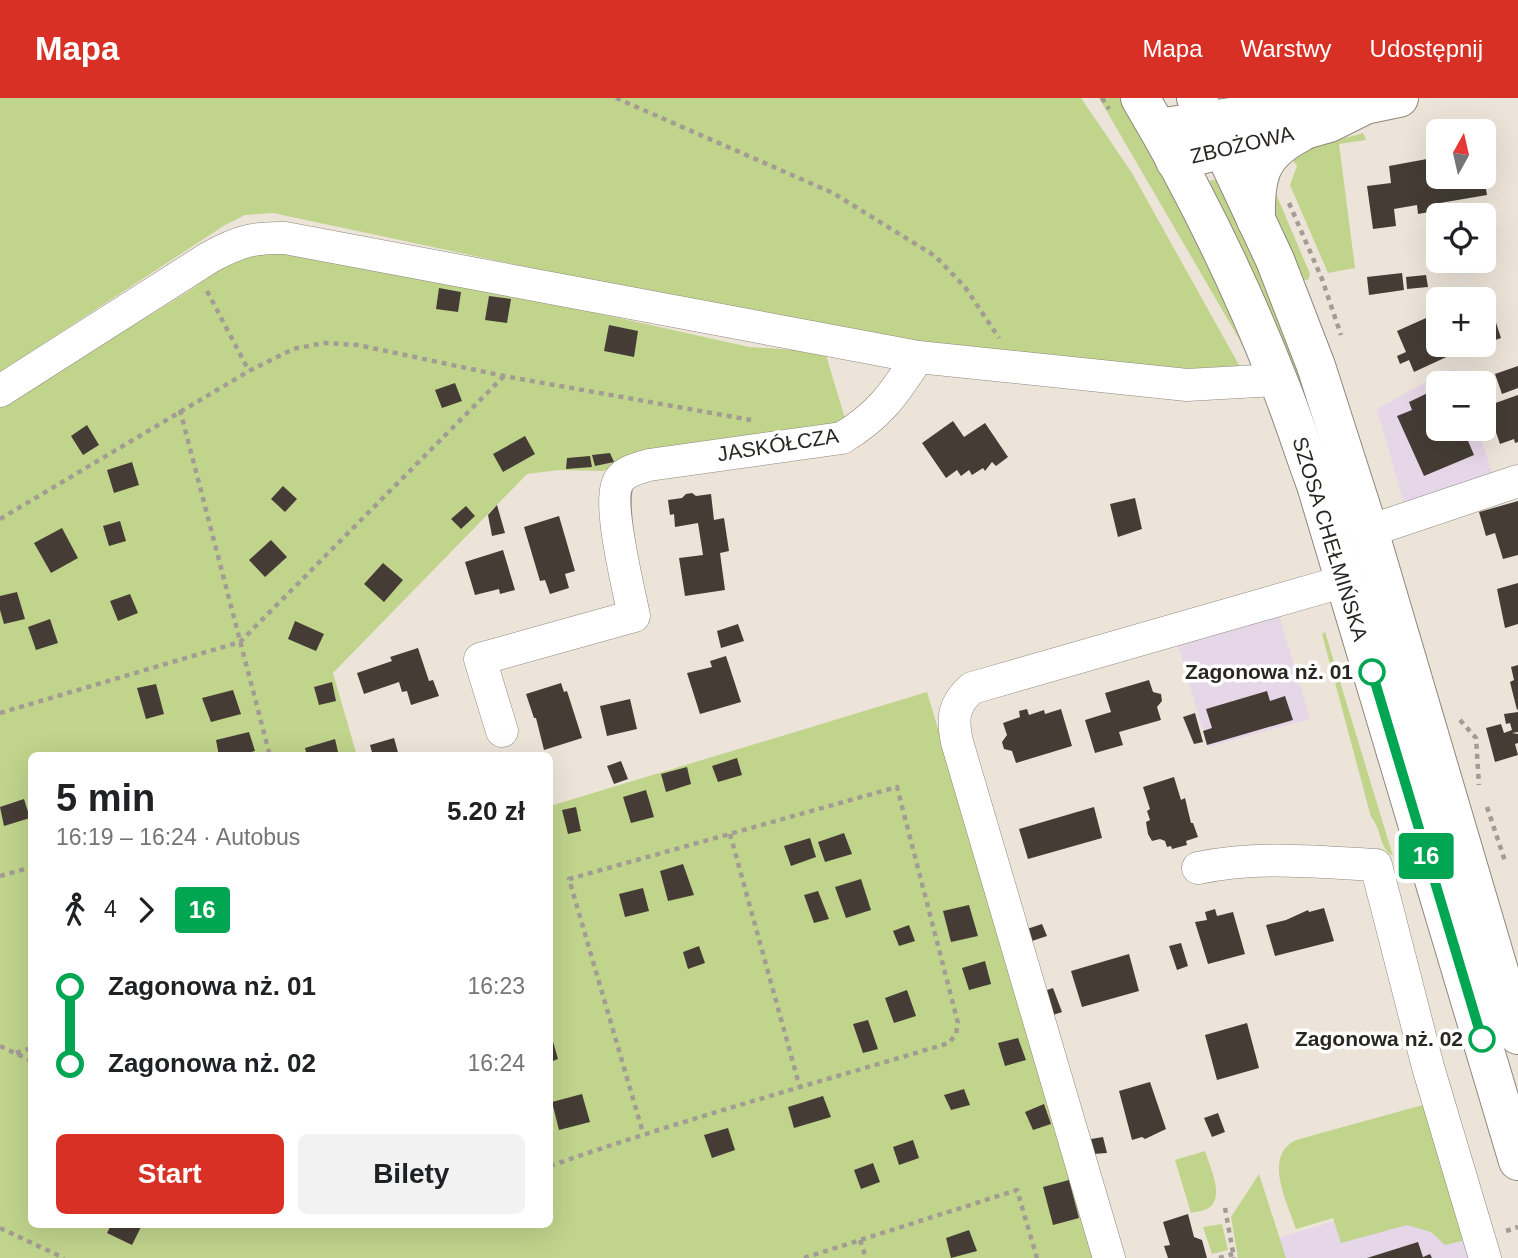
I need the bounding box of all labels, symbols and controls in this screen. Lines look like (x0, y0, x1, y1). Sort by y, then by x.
text: Mapa (35, 30, 119, 67)
text: Mapa (1142, 35, 1202, 62)
text: Warstwy (1240, 35, 1332, 62)
text: Udostępnij (1370, 35, 1483, 62)
north arrow (1426, 119, 1496, 189)
map controls (1426, 119, 1496, 441)
street label: ZBOŻOWA (1188, 121, 1296, 168)
button: locate (1426, 203, 1496, 273)
button: + (1426, 287, 1496, 357)
button: − (1426, 371, 1496, 441)
street label: JASKÓŁCZA (716, 424, 840, 465)
street label: SZOSA CHEŁMIŃSKA (1288, 434, 1373, 644)
marker: Zagonowa nż. 01 (1359, 659, 1385, 685)
place label: Zagonowa nż. 01 (1185, 660, 1353, 683)
text: 5 min (56, 777, 155, 819)
text: 5.20 zł (447, 796, 525, 826)
text: 16:19 – 16:24 · Autobus (56, 824, 300, 850)
line badge: 16 (1394, 833, 1458, 879)
text: 16 (1413, 842, 1439, 869)
icon: walk (56, 891, 94, 929)
icon: forward (127, 891, 165, 929)
text: 4 (104, 896, 117, 922)
text: 16 (189, 896, 216, 923)
text: Zagonowa nż. 01 (108, 971, 316, 1001)
text: 16:23 (467, 973, 525, 999)
marker: Zagonowa nż. 02 (1469, 1026, 1495, 1052)
place label: Zagonowa nż. 02 (1295, 1027, 1463, 1050)
text: Zagonowa nż. 02 (108, 1048, 316, 1078)
text: 16:24 (467, 1050, 525, 1076)
button: Start (56, 1134, 284, 1214)
button: Bilety (298, 1134, 525, 1214)

